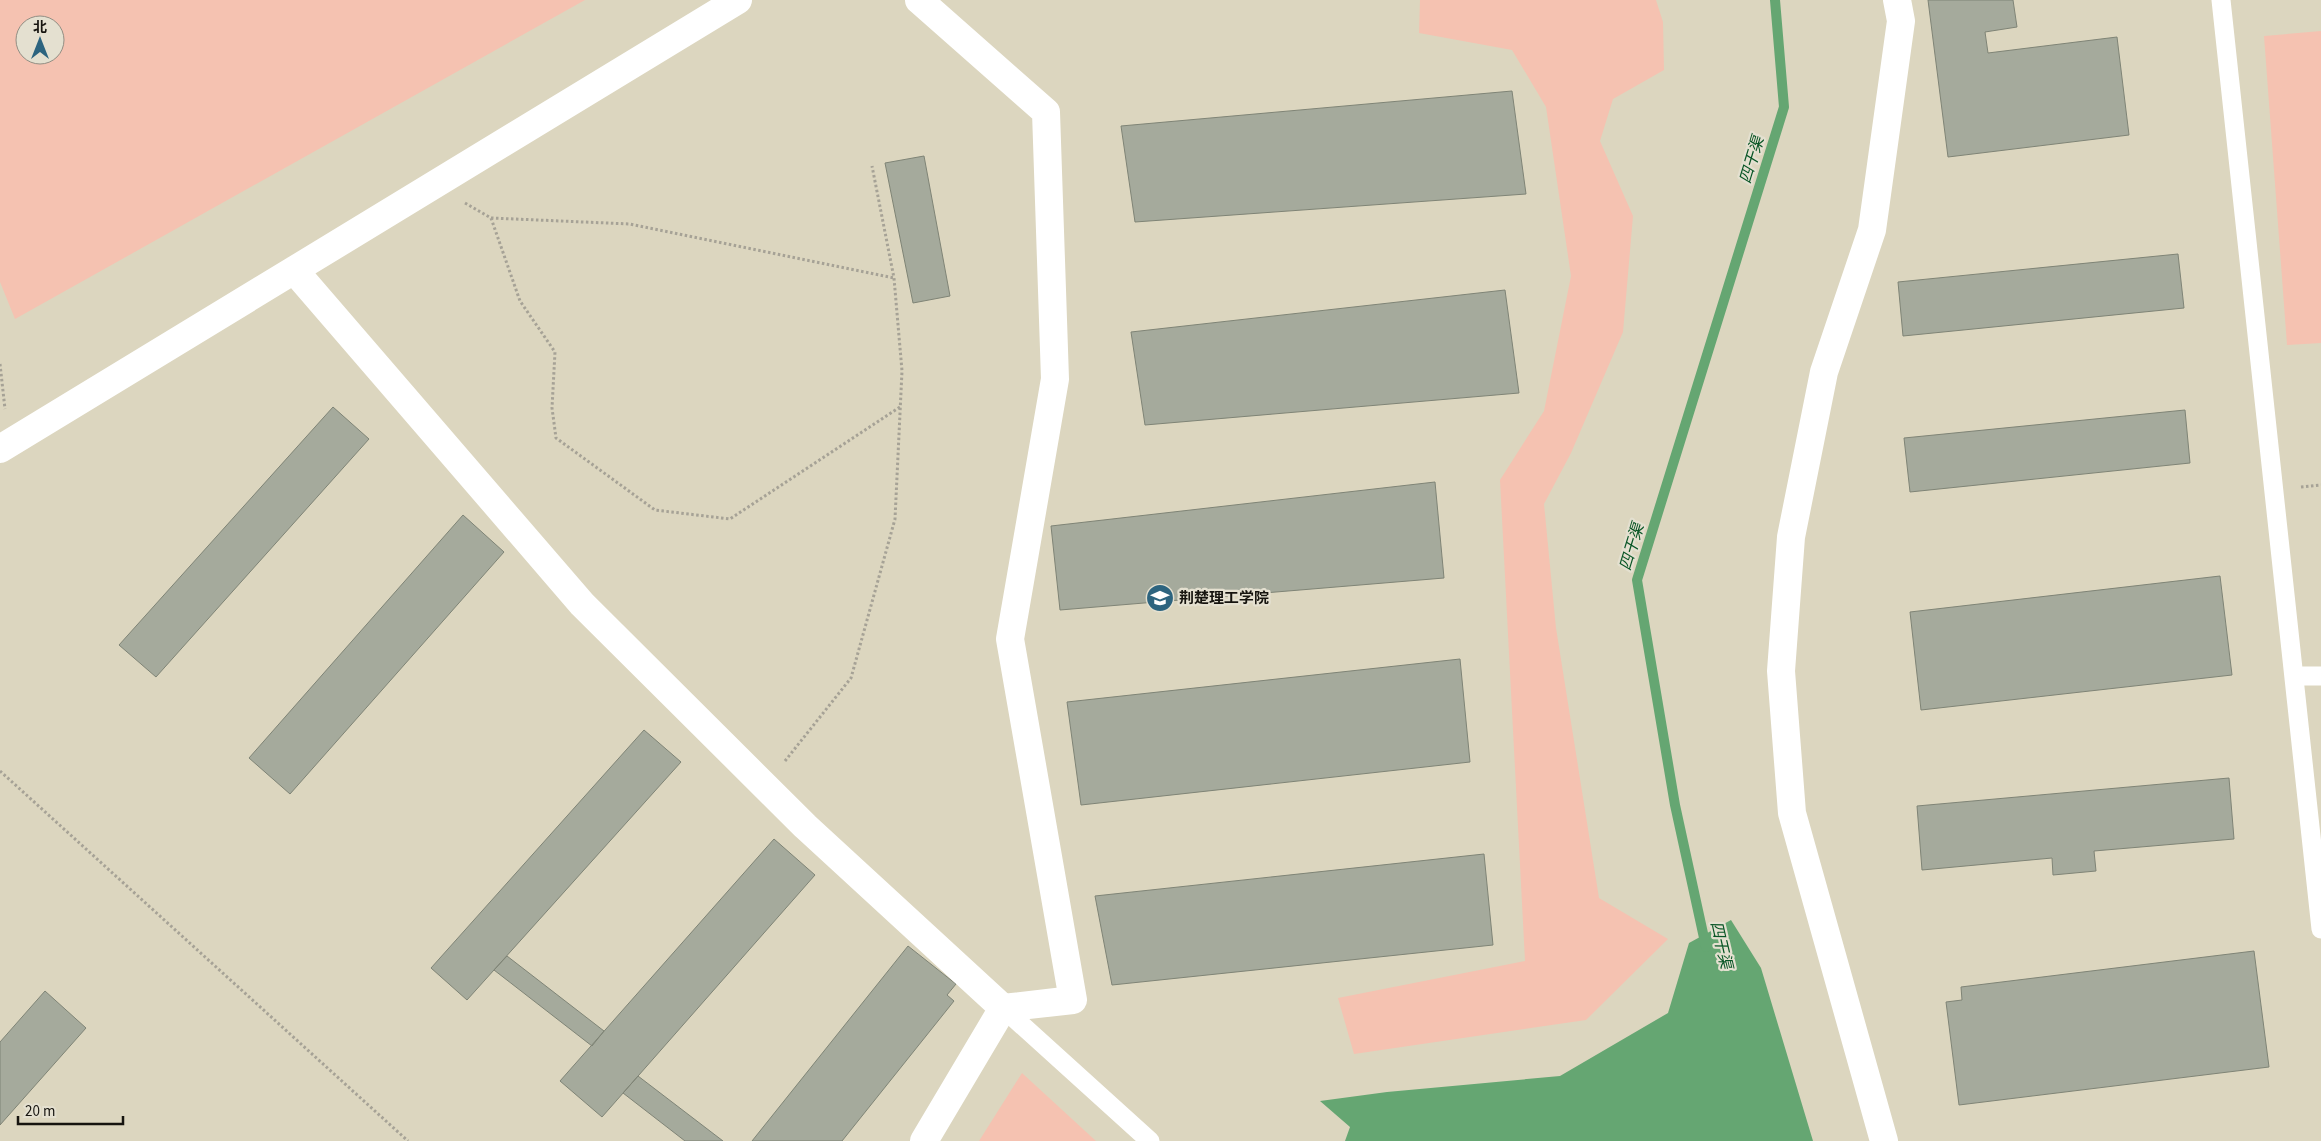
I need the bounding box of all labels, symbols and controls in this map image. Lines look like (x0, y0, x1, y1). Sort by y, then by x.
north arrow (15, 15, 65, 65)
text: 北 (33, 18, 47, 38)
water label: 四干渠 (1734, 132, 1770, 186)
water label: 四干渠 (1614, 519, 1650, 573)
school or university icon: 荆楚理工学院 (1145, 583, 1175, 613)
place label: 荆楚理工学院 (1179, 588, 1269, 609)
water label: 四干渠 (1705, 919, 1738, 973)
scale bar (18, 1094, 122, 1126)
text: 20 m (25, 1101, 55, 1122)

